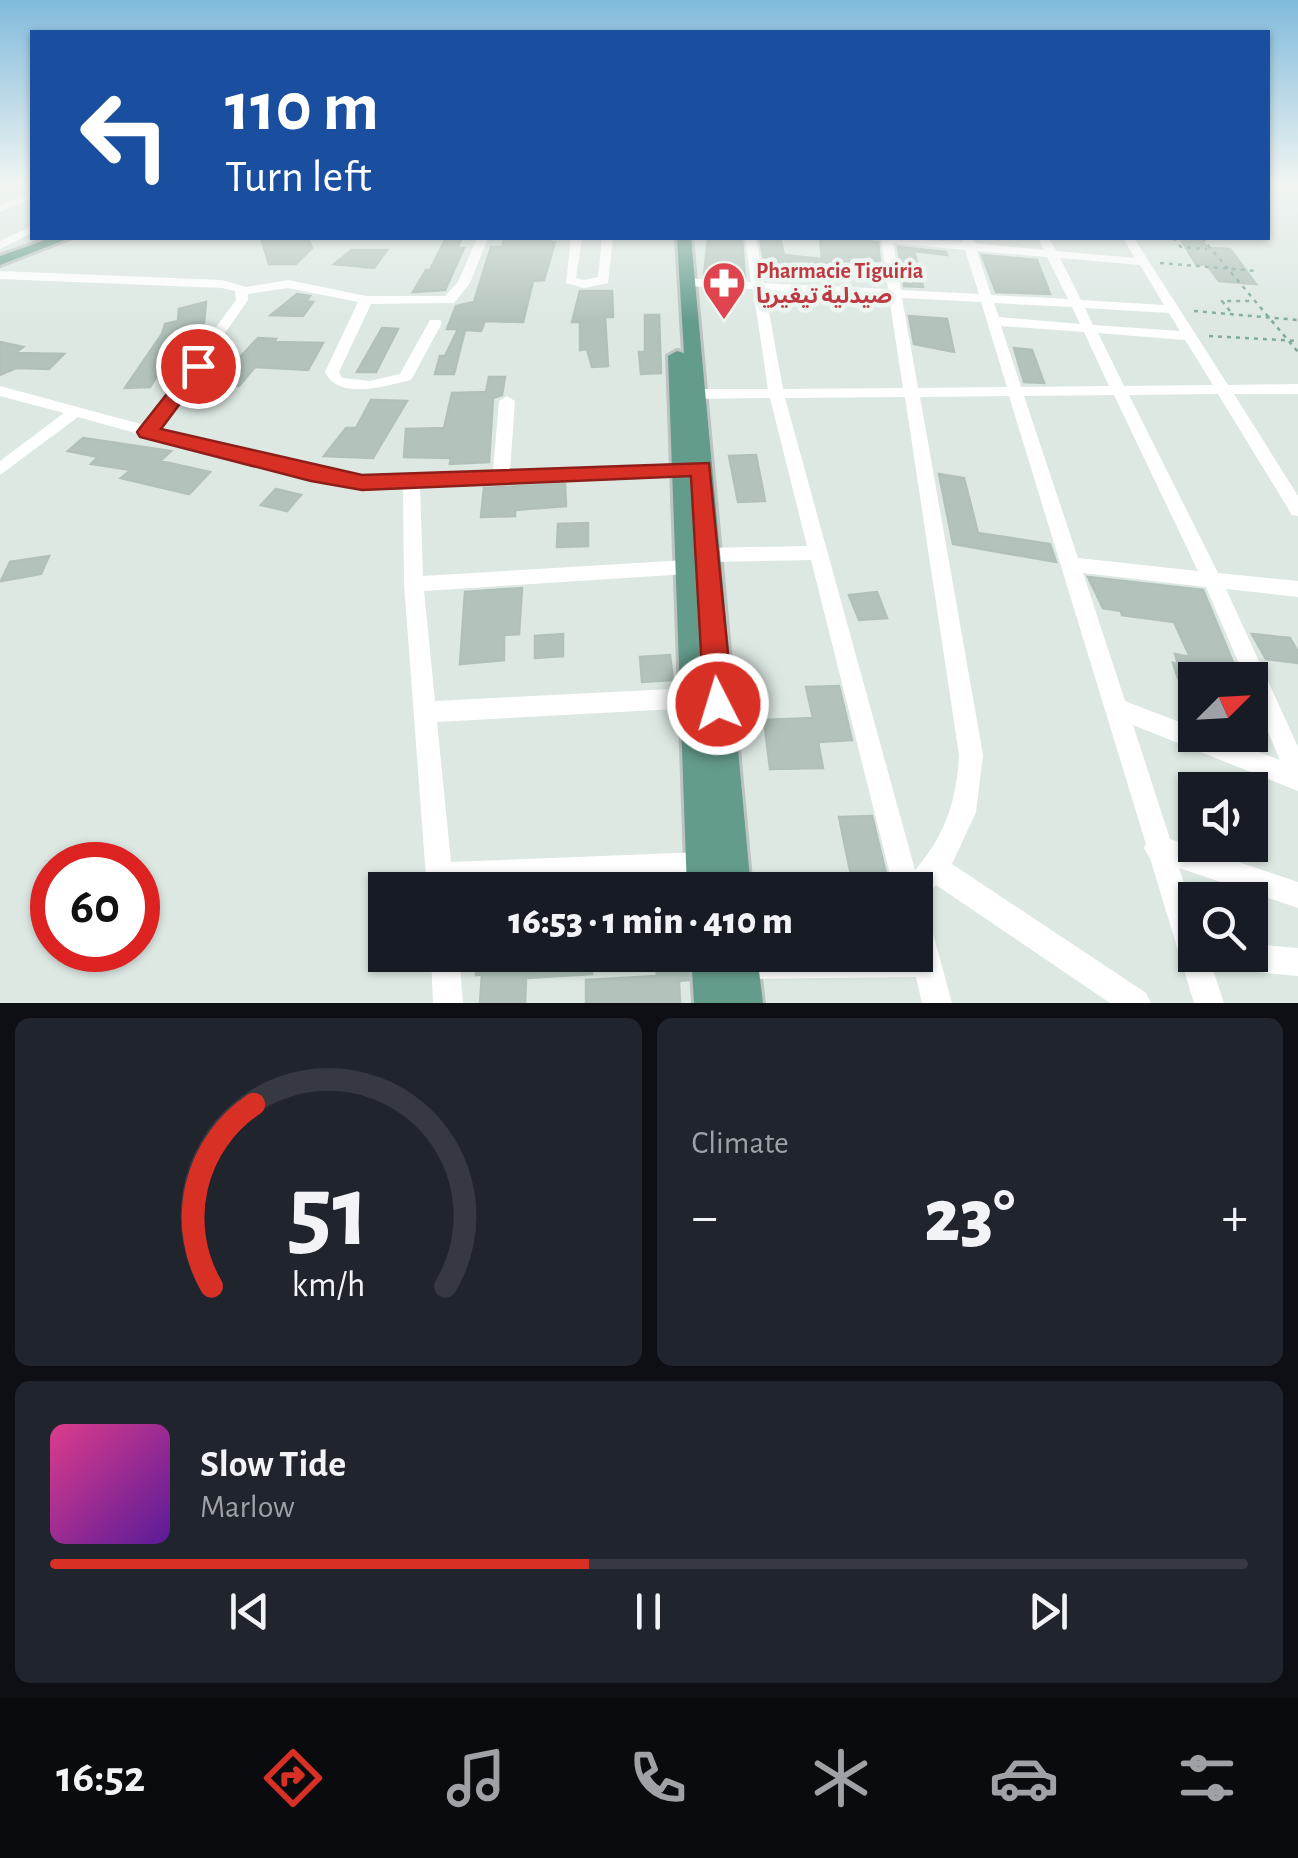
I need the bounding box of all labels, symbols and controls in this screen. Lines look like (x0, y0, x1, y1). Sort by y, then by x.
icon: left (60, 70, 190, 200)
text: 110 m (225, 73, 379, 143)
text: Turn left (225, 155, 372, 200)
pharmacy icon: Pharmacie Tiguiria صيدلية تيغيريا (701, 260, 747, 321)
place label: Pharmacie Tiguiria صيدلية تيغيريا (756, 260, 924, 308)
pin (156, 324, 241, 409)
icon: arrive (171, 339, 226, 394)
position arrow (666, 652, 770, 756)
north arrow (1178, 662, 1268, 752)
map controls (1178, 662, 1268, 972)
button: sound (1178, 772, 1268, 862)
speed limit sign: 60 (30, 842, 160, 972)
button: search (1178, 882, 1268, 972)
text: 16:53 · 1 min · 410 m (508, 903, 793, 941)
text: Climate (692, 1127, 789, 1159)
text: 51 (287, 1161, 369, 1265)
text: 23° (924, 1180, 1015, 1255)
text: − (692, 1190, 718, 1245)
text: + (1222, 1190, 1248, 1245)
text: km/h (291, 1267, 365, 1303)
text: Slow Tide (200, 1446, 346, 1484)
text: Marlow (200, 1491, 295, 1523)
icon: previous (222, 1584, 277, 1639)
icon: pause (621, 1584, 676, 1639)
icon: next (1021, 1584, 1076, 1639)
icon: directions (258, 1743, 328, 1813)
icon: music (441, 1743, 511, 1813)
icon: phone (623, 1743, 693, 1813)
icon: climate (806, 1743, 876, 1813)
icon: car (989, 1743, 1059, 1813)
icon: filters (1172, 1743, 1242, 1813)
text: 16:52 (56, 1755, 145, 1800)

